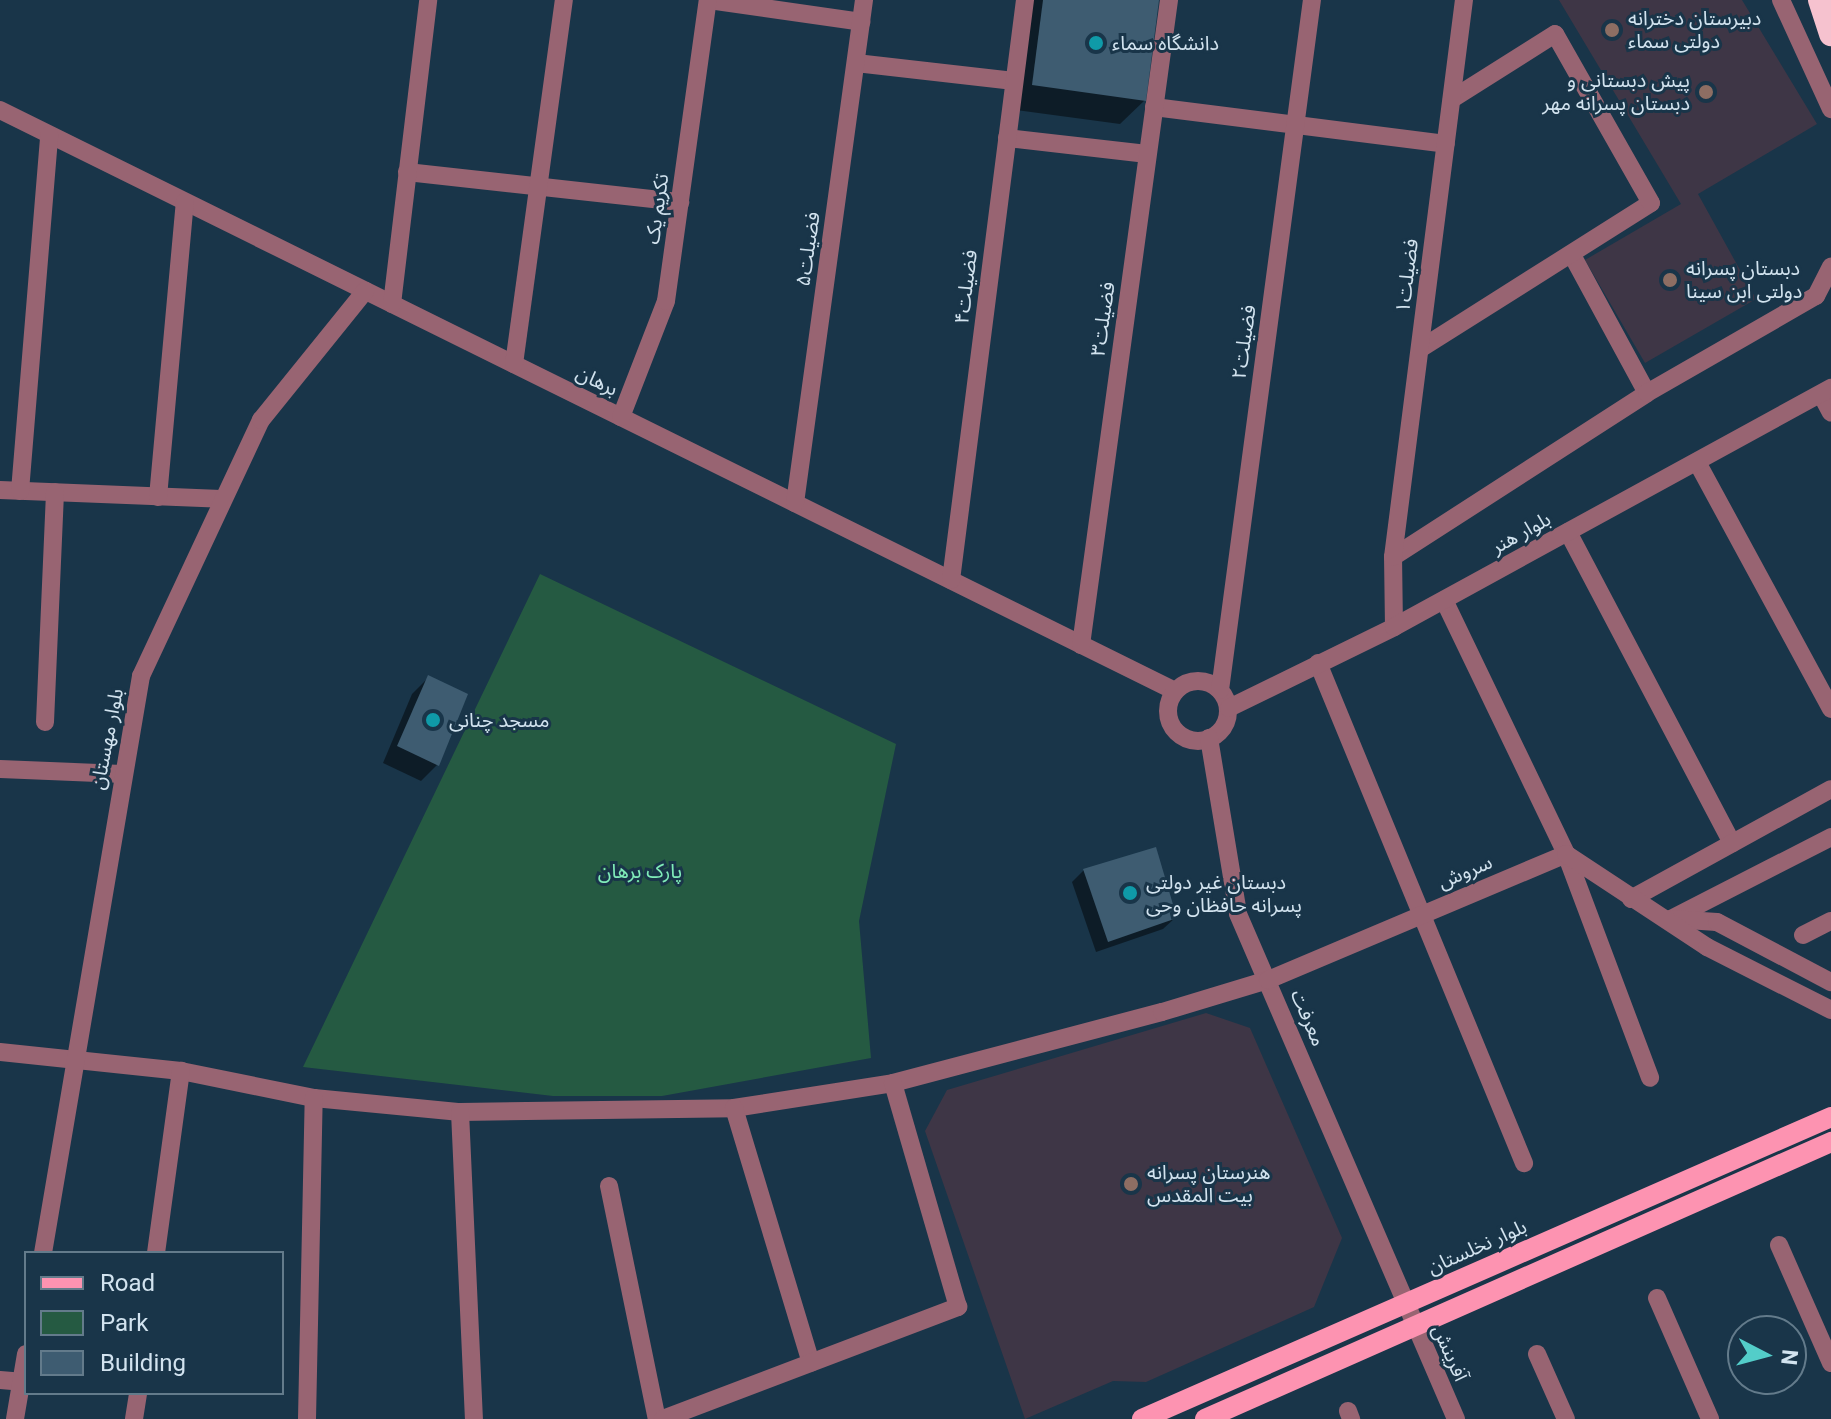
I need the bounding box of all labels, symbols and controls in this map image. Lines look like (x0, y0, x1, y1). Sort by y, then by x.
place label: دبیرستان دخترانه دولتی سماء (1628, 6, 1761, 53)
marker: دبیرستان دخترانه دولتی سماء (1603, 21, 1621, 39)
place label: دانشگاه سماء (1112, 31, 1219, 55)
marker: دانشگاه سماء (1087, 34, 1105, 52)
place label: پیش دبستانی و دبستان پسرانه مهر (1542, 68, 1690, 115)
marker: پیش دبستانی و دبستان پسرانه مهر (1697, 83, 1715, 101)
street label: تکریم یک (640, 172, 674, 246)
street label: فضیلت۵ (791, 210, 825, 288)
street label: فضیلت۱ (1391, 237, 1423, 315)
street label: فضیلت۴ (950, 248, 982, 326)
place label: دبستان پسرانه دولتی ابن سینا (1686, 256, 1802, 303)
marker: دبستان پسرانه دولتی ابن سینا (1661, 271, 1679, 289)
street label: فضیلت۳ (1086, 280, 1120, 358)
street label: فضیلت۲ (1227, 303, 1261, 381)
street label: برهان (572, 361, 622, 401)
street label: بلوار هنر (1487, 507, 1555, 559)
street label: بلوار مهستان (85, 686, 129, 792)
place label: مسجد چنانی (449, 708, 549, 732)
marker: مسجد چنانی (424, 711, 442, 729)
street label: سروش (1434, 850, 1496, 894)
park label: پارک برهان (598, 859, 682, 883)
place label: دبستان غیر دولتی پسرانه حافظان وحی (1146, 870, 1302, 917)
marker: دبستان غیر دولتی پسرانه حافظان وحی (1121, 884, 1139, 902)
street label: معرفت (1285, 986, 1331, 1050)
place label: هنرستان پسرانه بیت المقدس (1147, 1160, 1271, 1207)
marker: هنرستان پسرانه بیت المقدس (1122, 1175, 1140, 1193)
street label: بلوار نخلستان (1424, 1214, 1530, 1280)
legend (24, 1251, 284, 1395)
text: Road (100, 1269, 155, 1297)
text: Park (100, 1309, 148, 1337)
north arrow (1727, 1315, 1807, 1395)
street label: آفرینش (1427, 1321, 1473, 1385)
text: N (1776, 1348, 1803, 1366)
text: Building (100, 1349, 186, 1377)

